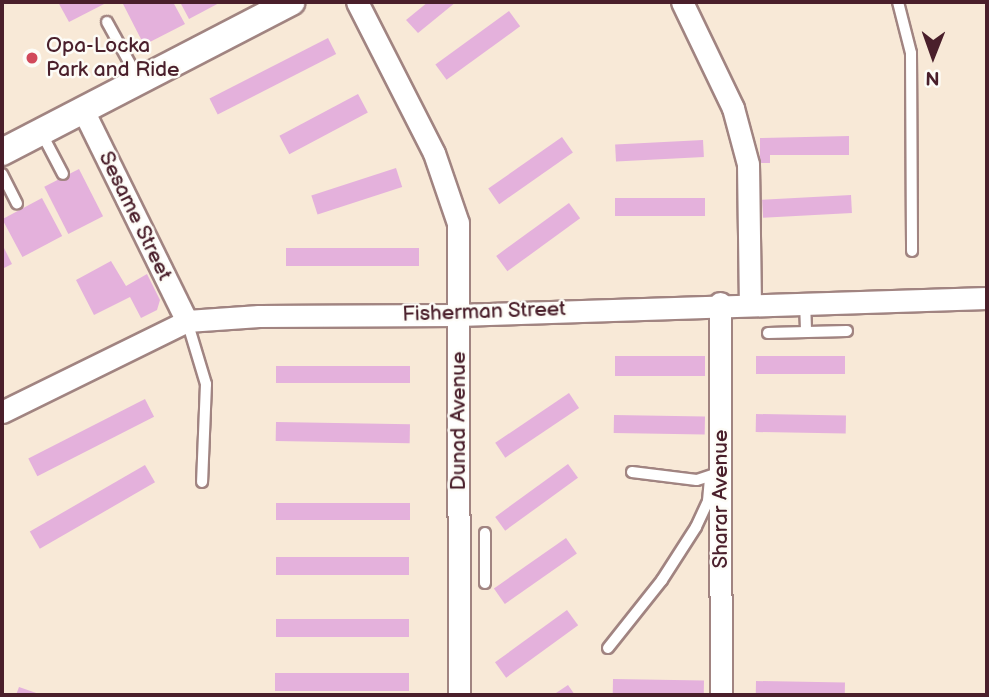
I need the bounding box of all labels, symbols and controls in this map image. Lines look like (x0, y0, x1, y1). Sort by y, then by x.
north arrow (898, 21, 968, 91)
place label: Opa-Locka Park and Ride (46, 33, 180, 83)
marker: Opa-Locka Park and Ride (24, 50, 40, 66)
text: N (925, 66, 940, 89)
street label: Sesame Street (93, 147, 177, 285)
street label: Fisherman Street (402, 297, 566, 327)
street label: Dunad Avenue (446, 352, 472, 490)
street label: Sharar Avenue (708, 430, 734, 568)

